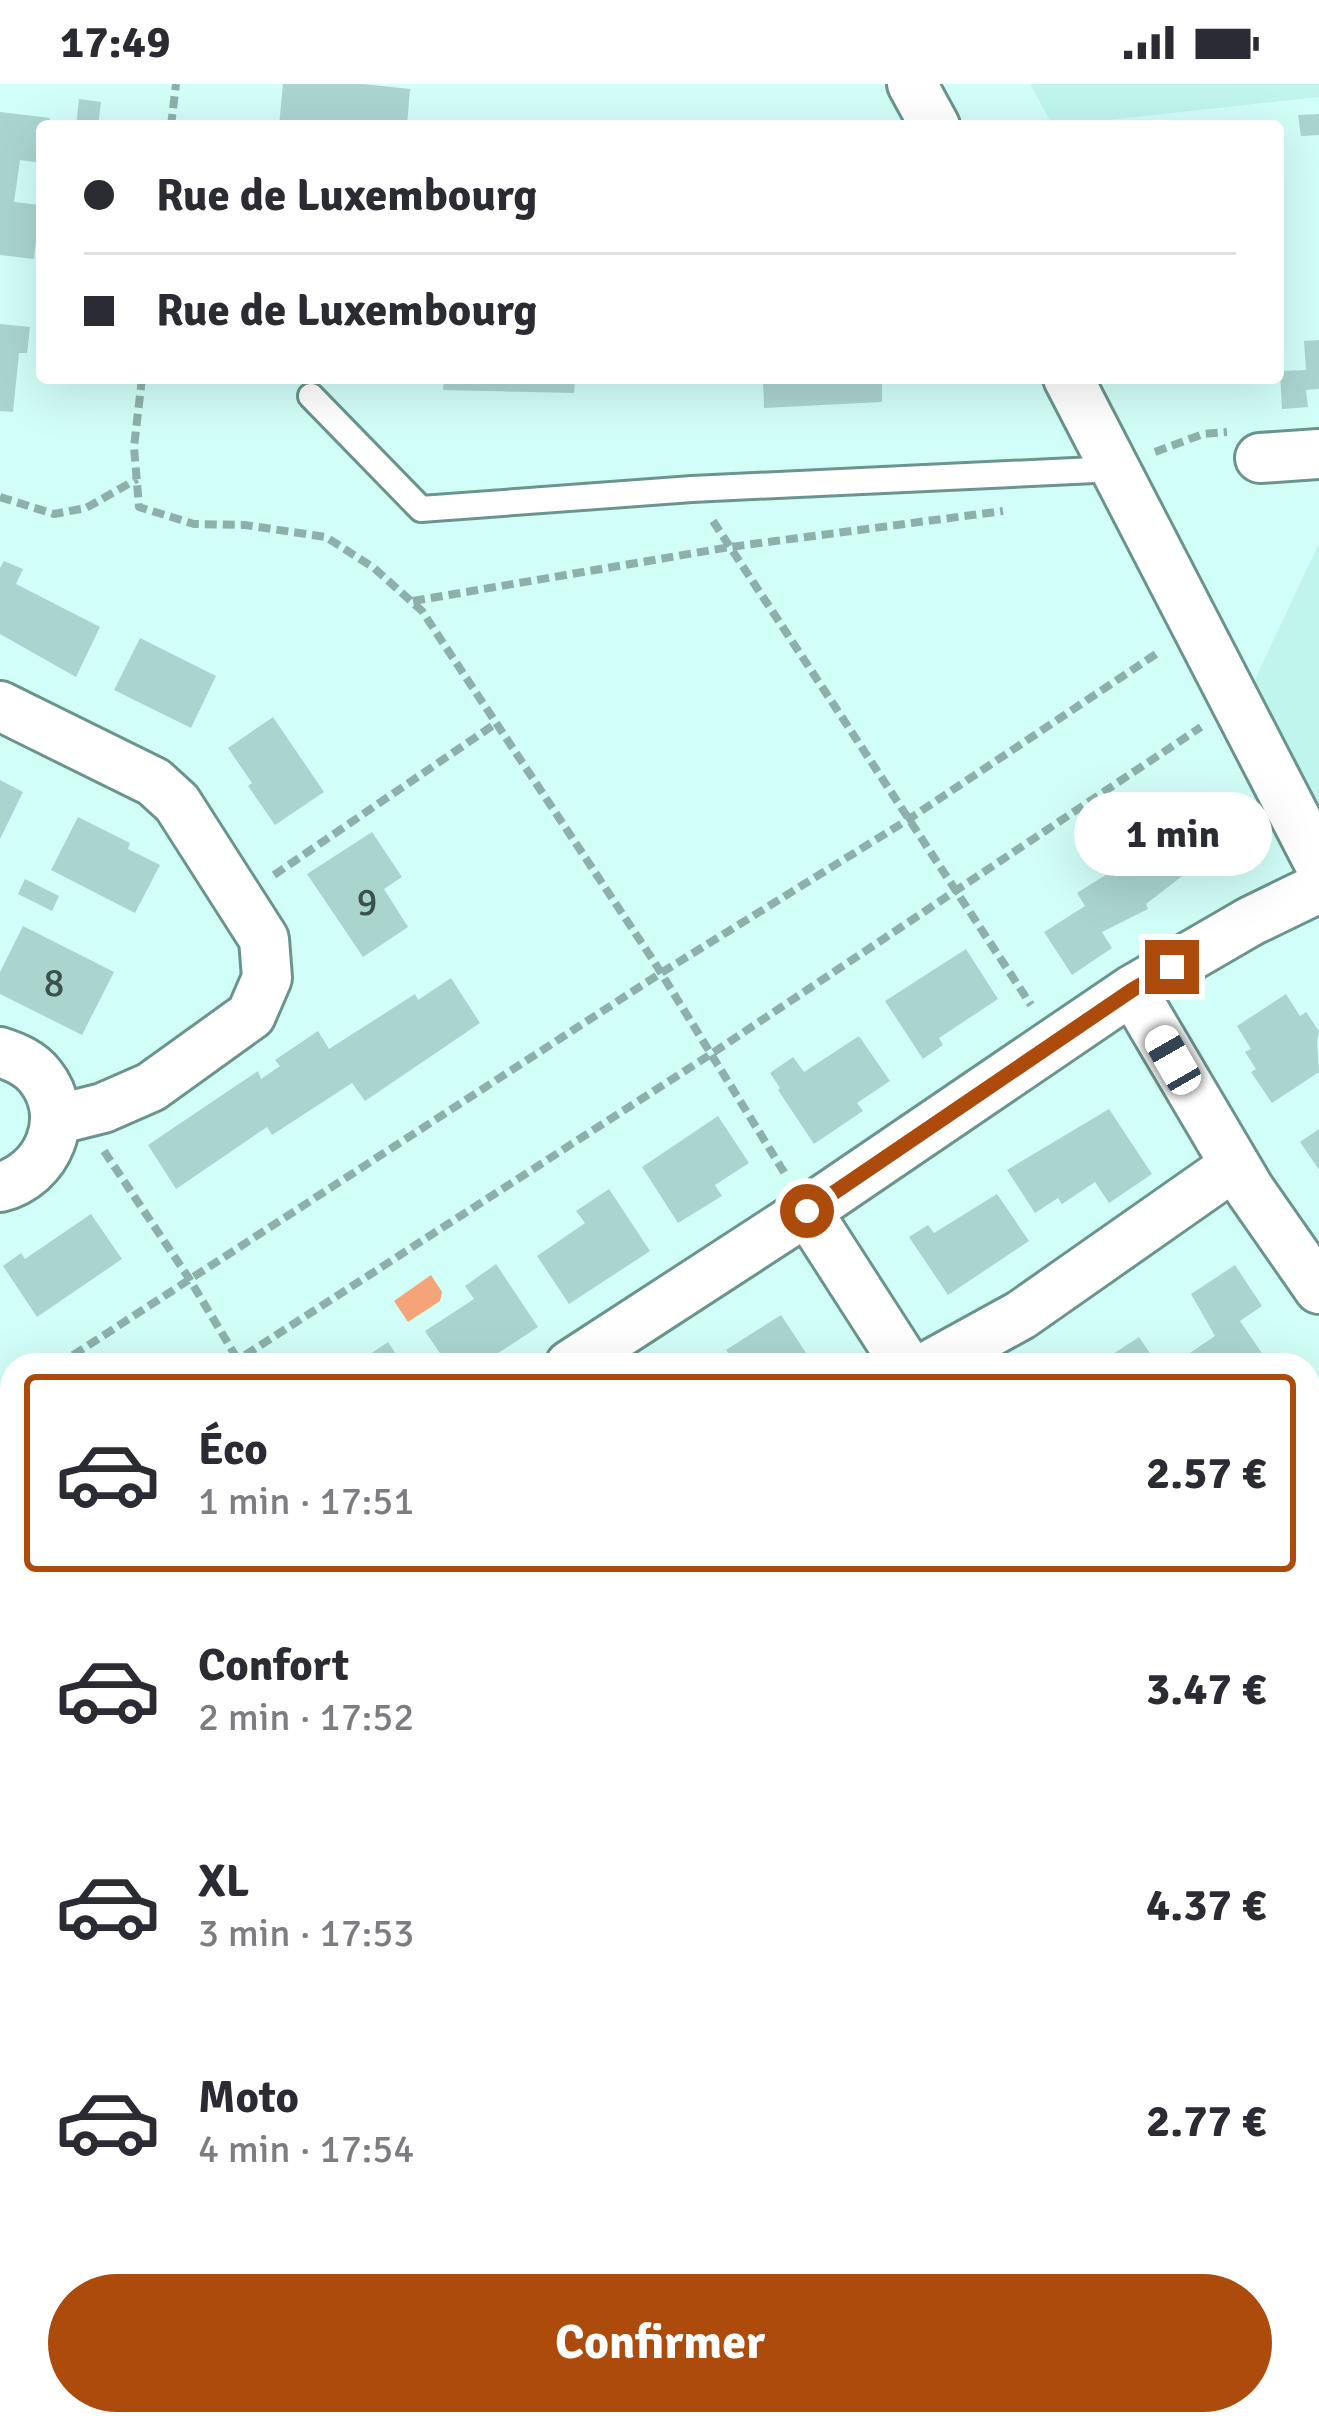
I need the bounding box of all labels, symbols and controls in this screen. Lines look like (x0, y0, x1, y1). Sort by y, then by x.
text: 17:49 (60, 15, 170, 70)
text: Rue de Luxembourg (156, 168, 537, 223)
text: Rue de Luxembourg (156, 283, 537, 338)
callout: 1 min (1073, 793, 1271, 877)
text: 1 min (1126, 810, 1220, 858)
house number: 9 (356, 878, 378, 926)
route end (1145, 940, 1199, 994)
house number: 8 (43, 959, 65, 1007)
car (1139, 1020, 1207, 1100)
route start (780, 1184, 834, 1238)
icon: car (54, 1419, 162, 1527)
text: Éco (198, 1422, 268, 1477)
text: 2.57 € (1146, 1446, 1266, 1501)
text: 1 min · 17:51 (198, 1477, 414, 1525)
icon: car (54, 1635, 162, 1743)
text: Confort (198, 1638, 349, 1693)
text: 3.47 € (1146, 1662, 1266, 1717)
text: 2 min · 17:52 (198, 1693, 414, 1741)
icon: car (54, 1851, 162, 1959)
text: XL (198, 1854, 249, 1909)
text: 4.37 € (1146, 1878, 1266, 1933)
text: 3 min · 17:53 (198, 1909, 414, 1957)
icon: car (54, 2067, 162, 2175)
text: Moto (198, 2070, 299, 2125)
text: 2.77 € (1146, 2094, 1266, 2149)
text: 4 min · 17:54 (198, 2125, 414, 2173)
button: Confirmer (48, 2274, 1272, 2412)

